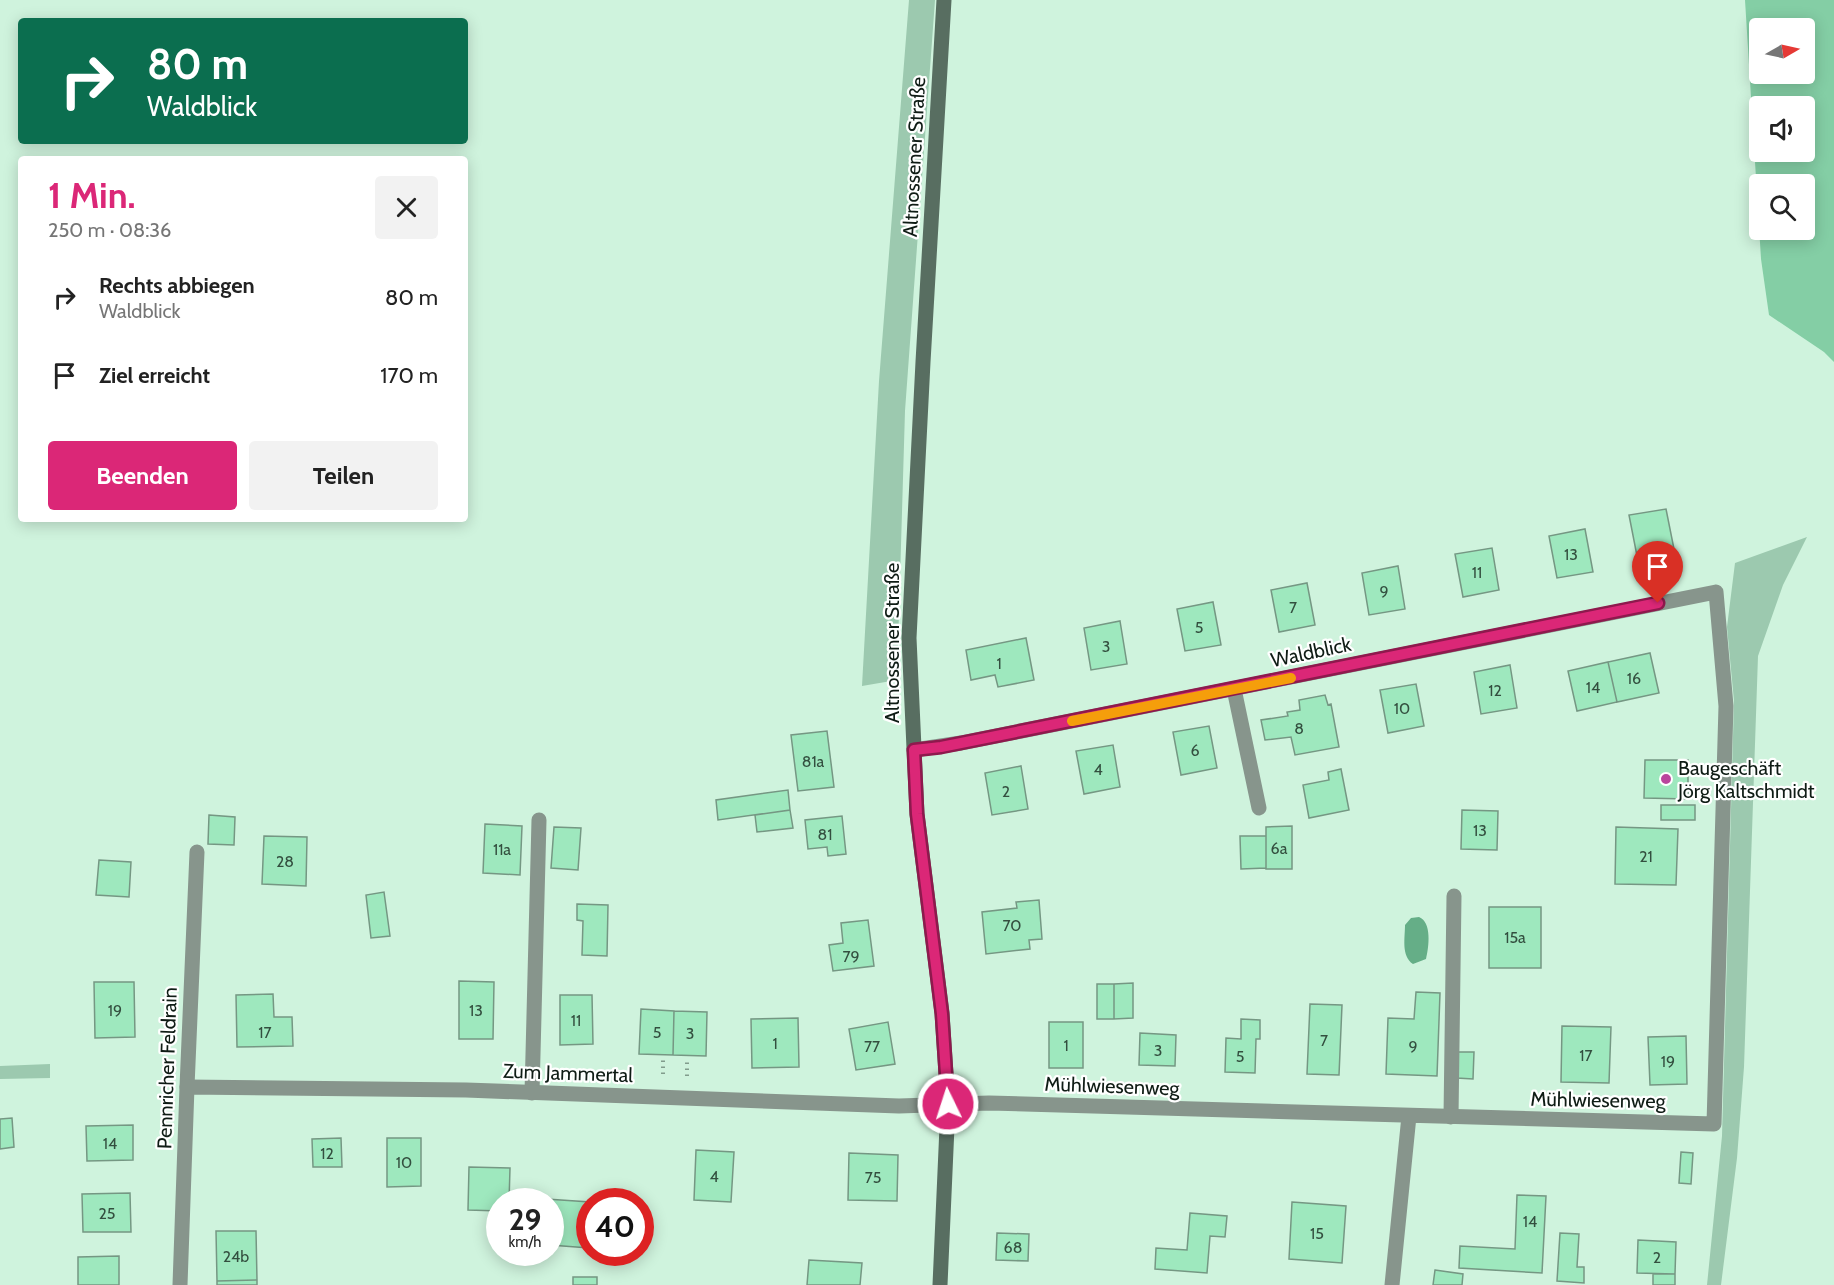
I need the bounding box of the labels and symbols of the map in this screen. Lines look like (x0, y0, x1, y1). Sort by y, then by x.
north arrow (1749, 18, 1815, 84)
street label: Altnossener Straße (898, 76, 930, 238)
pin (1632, 541, 1683, 603)
house number: 13 (1564, 545, 1578, 564)
street label: Altnossener Straße (880, 563, 904, 723)
house number: 11 (1472, 563, 1482, 582)
house number: 9 (1379, 582, 1389, 601)
house number: 7 (1289, 598, 1297, 617)
house number: 5 (1195, 618, 1203, 637)
street label: Waldblick (1269, 632, 1353, 672)
house number: 3 (1102, 637, 1110, 656)
house number: 1 (996, 654, 1002, 673)
house number: 16 (1627, 669, 1641, 688)
house number: 14 (1586, 678, 1600, 697)
house number: 12 (1488, 681, 1502, 700)
house number: 10 (1394, 699, 1410, 718)
house number: 8 (1294, 719, 1304, 738)
house number: 6 (1190, 741, 1200, 760)
house number: 81a (802, 752, 825, 771)
place label: Baugeschäft Jörg Kaltschmidt (1677, 756, 1815, 803)
house number: 4 (1093, 760, 1103, 779)
marker: Baugeschäft Jörg Kaltschmidt (1659, 772, 1673, 786)
house number: 2 (1002, 782, 1010, 801)
house number: 13 (1473, 821, 1487, 840)
house number: 81 (818, 825, 832, 844)
house number: 6a (1271, 839, 1288, 858)
house number: 11a (493, 840, 511, 859)
house number: 21 (1639, 847, 1653, 866)
house number: 28 (276, 852, 294, 871)
house number: 70 (1002, 916, 1022, 935)
house number: 15a (1504, 928, 1526, 947)
house number: 79 (842, 947, 860, 966)
street label: Pennricher Feldrain (152, 987, 182, 1149)
house number: 19 (108, 1001, 122, 1020)
house number: 13 (469, 1001, 483, 1020)
house number: 11 (571, 1011, 581, 1030)
house number: 17 (258, 1023, 272, 1042)
house number: 5 (653, 1023, 661, 1042)
house number: 3 (686, 1024, 694, 1043)
house number: 7 (1320, 1031, 1328, 1050)
house number: 1 (772, 1034, 778, 1053)
house number: 1 (1063, 1036, 1069, 1055)
house number: 77 (864, 1037, 880, 1056)
house number: 9 (1408, 1037, 1418, 1056)
house number: 3 (1154, 1041, 1162, 1060)
house number: 17 (1579, 1046, 1593, 1065)
house number: 5 (1236, 1047, 1244, 1066)
house number: 19 (1661, 1052, 1675, 1071)
street label: Zum Jammertal (503, 1059, 634, 1087)
position arrow (916, 1072, 980, 1136)
street label: Mühlwiesenweg (1044, 1072, 1181, 1100)
street label: Mühlwiesenweg (1530, 1087, 1667, 1113)
house number: 14 (103, 1134, 117, 1153)
house number: 12 (320, 1144, 334, 1163)
house number: 10 (396, 1153, 412, 1172)
house number: 4 (709, 1167, 719, 1186)
house number: 75 (865, 1168, 881, 1187)
speed limit sign: 40 (576, 1188, 654, 1266)
house number: 25 (98, 1204, 116, 1223)
house number: 14 (1523, 1212, 1537, 1231)
house number: 15 (1310, 1224, 1324, 1243)
house number: 68 (1004, 1238, 1022, 1257)
house number: 24b (223, 1247, 249, 1266)
house number: 2 (1653, 1248, 1661, 1267)

